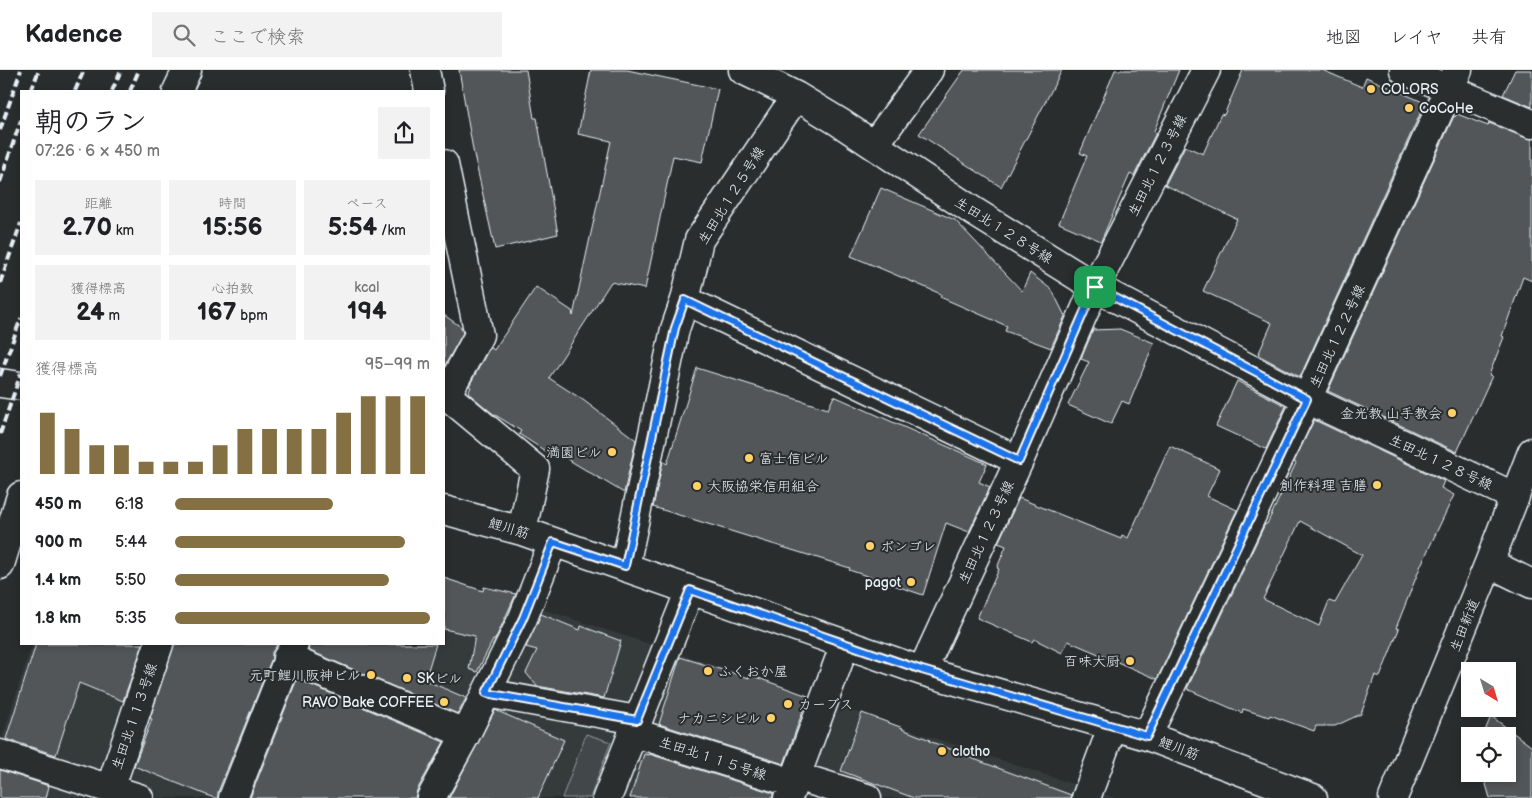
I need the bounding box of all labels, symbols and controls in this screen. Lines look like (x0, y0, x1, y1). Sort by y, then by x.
search box (152, 12, 502, 57)
text: Kadence (25, 20, 122, 49)
icon: search (170, 21, 198, 49)
text: ここで検索 (210, 26, 305, 49)
text: 地図 (1326, 27, 1362, 48)
text: レイヤ (1390, 27, 1443, 48)
text: 共有 (1471, 27, 1507, 48)
place label: COLORS (1381, 81, 1438, 98)
marker: COLORS (1365, 83, 1377, 95)
place label: CoCoHe (1419, 100, 1473, 117)
marker: CoCoHe (1403, 102, 1415, 114)
text: 朝のラン (35, 106, 147, 139)
button: share (378, 107, 430, 159)
street label: 生田北１２３号線 (1124, 111, 1190, 219)
text: 07:26 · 6 × 450 m (35, 142, 160, 161)
street label: 生田北１２５号線 (695, 143, 768, 247)
street label: 生田北１２８号線 (952, 194, 1056, 267)
text: 距離 (84, 195, 112, 212)
text: 時間 (218, 195, 246, 212)
text: ペース (346, 195, 387, 212)
text: 2.70 (62, 212, 112, 243)
text: 15:56 (202, 212, 263, 243)
text: 5:54 (328, 212, 377, 243)
text: km (112, 222, 134, 239)
text: /km (377, 222, 406, 239)
pin (1074, 266, 1116, 308)
icon: arrive (1081, 273, 1109, 301)
text: kcal (354, 279, 379, 296)
text: 獲得標高 (70, 280, 126, 297)
text: 心拍数 (211, 280, 253, 297)
street label: 生田北１２２号線 (1306, 282, 1369, 391)
text: 194 (347, 296, 387, 327)
text: 24 (76, 297, 105, 328)
text: 167 (197, 297, 237, 328)
text: m (105, 307, 120, 324)
text: bpm (237, 307, 268, 324)
text: 95–99 m (365, 355, 430, 374)
text: 獲得標高 (35, 360, 99, 379)
place label: 金光教 山手教会 (1340, 405, 1442, 422)
marker: 金光教 山手教会 (1446, 407, 1458, 419)
street label: 生田北１２８号線 (1386, 431, 1495, 494)
place label: 満園ビル (546, 444, 602, 461)
marker: 満園ビル (606, 446, 618, 458)
place label: 富士信ビル (759, 450, 829, 467)
marker: 富士信ビル (743, 452, 755, 464)
place label: 創作料理 吉膳 (1279, 477, 1367, 494)
place label: 大阪協栄信用組合 (707, 478, 819, 495)
street label: 生田北１２３号線 (955, 478, 1018, 587)
marker: 創作料理 吉膳 (1371, 479, 1383, 491)
marker: 大阪協栄信用組合 (691, 480, 703, 492)
text: 450 m (35, 495, 82, 514)
text: 6:18 (115, 495, 144, 514)
street label: 鯉川筋 (486, 514, 531, 543)
text: 900 m (35, 533, 82, 552)
text: 5:44 (115, 533, 147, 552)
place label: ボンゴレ (880, 538, 936, 555)
marker: ボンゴレ (864, 540, 876, 552)
text: 1.4 km (35, 571, 81, 590)
text: 5:50 (115, 571, 146, 590)
place label: pagot (865, 574, 902, 591)
marker: pagot (905, 576, 917, 588)
street label: 生田新道 (1446, 596, 1483, 654)
text: 1.8 km (35, 609, 81, 628)
text: 5:35 (115, 609, 146, 628)
place label: 百味大厨 (1064, 653, 1120, 670)
marker: 百味大厨 (1124, 655, 1136, 667)
street label: 生田北１１３号線 (108, 660, 161, 772)
north arrow (1461, 662, 1516, 718)
map controls (1461, 662, 1516, 782)
place label: ふくおか屋 (718, 663, 788, 680)
marker: ふくおか屋 (702, 665, 714, 677)
place label: 元町鯉川阪神ビル (249, 667, 361, 684)
marker: 元町鯉川阪神ビル (365, 669, 377, 681)
place label: SKビル (417, 670, 462, 687)
marker: SKビル (401, 672, 413, 684)
place label: RAVO Bake COFFEE (302, 694, 434, 711)
marker: RAVO Bake COFFEE (438, 696, 450, 708)
place label: カーブス (798, 696, 853, 713)
marker: カーブス (782, 698, 794, 710)
place label: ナカニシビル (677, 710, 761, 727)
marker: ナカニシビル (765, 712, 777, 724)
button: locate (1461, 727, 1516, 782)
street label: 生田北１１５号線 (657, 733, 769, 784)
street label: 鯉川筋 (1156, 733, 1201, 764)
place label: clotho (952, 743, 990, 760)
marker: clotho (936, 745, 948, 757)

